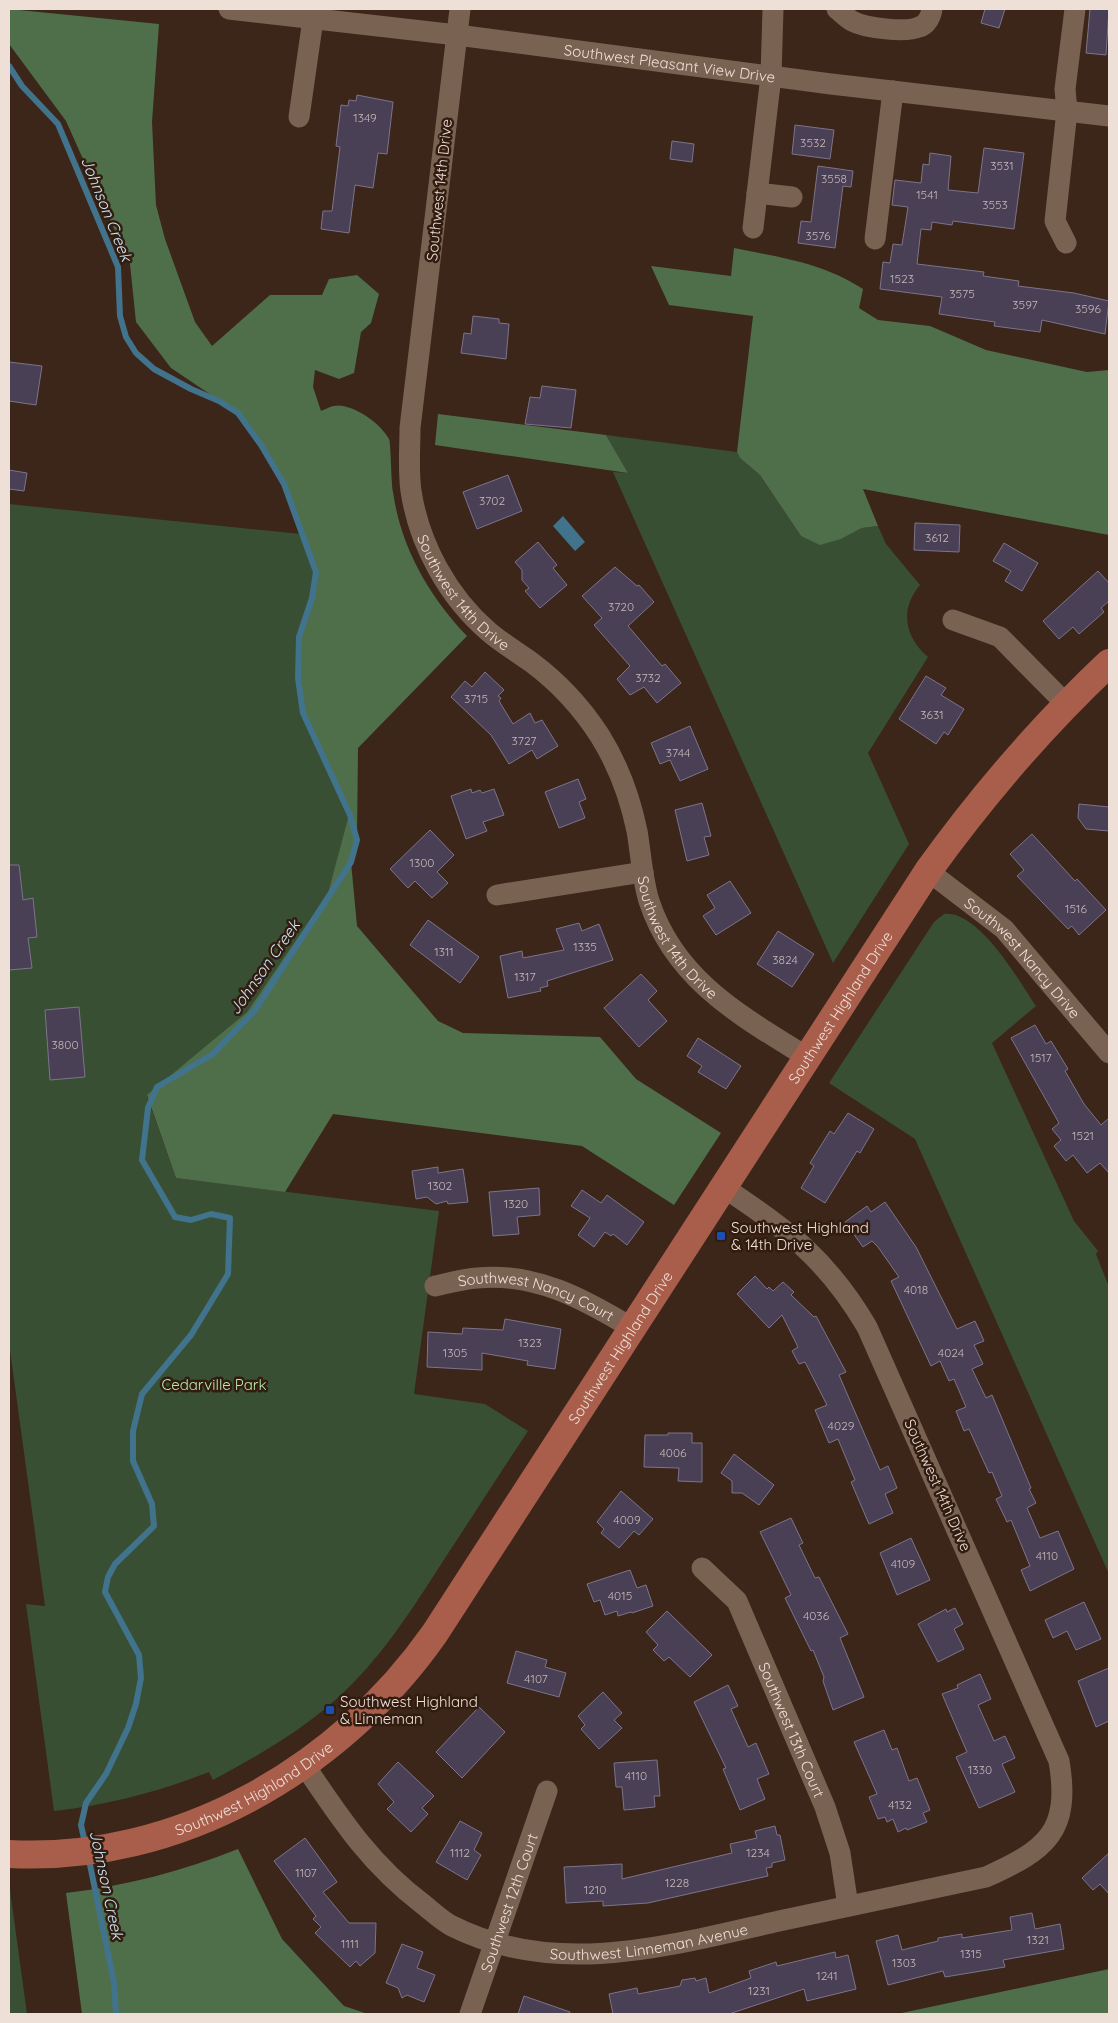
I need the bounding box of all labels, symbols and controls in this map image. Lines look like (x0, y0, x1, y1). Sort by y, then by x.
street label: Southwest Pleasant View Drive (563, 40, 777, 86)
house number: 1349 (353, 110, 377, 125)
street label: Southwest 14th Drive (422, 118, 456, 262)
house number: 3532 (800, 135, 826, 150)
water label: Johnson Creek (77, 154, 138, 265)
house number: 3531 (990, 158, 1014, 173)
house number: 3558 (821, 171, 847, 186)
house number: 1541 (916, 187, 938, 202)
house number: 3553 (982, 197, 1008, 212)
house number: 3576 (805, 228, 831, 243)
house number: 1523 (890, 271, 914, 286)
house number: 3575 (949, 286, 975, 301)
house number: 3597 (1012, 297, 1038, 312)
house number: 3596 (1075, 301, 1102, 316)
house number: 3702 (479, 493, 505, 508)
house number: 3612 (925, 530, 949, 545)
street label: Southwest 14th Drive (414, 532, 514, 654)
house number: 3720 (608, 599, 634, 614)
house number: 3732 (635, 670, 661, 685)
house number: 3715 (464, 691, 488, 706)
house number: 3631 (920, 707, 944, 722)
house number: 3727 (511, 733, 537, 748)
house number: 3744 (666, 745, 690, 760)
house number: 1300 (409, 855, 435, 870)
street label: Southwest 14th Drive (634, 874, 722, 1003)
street label: Southwest Nancy Drive (961, 893, 1085, 1022)
house number: 1516 (1065, 901, 1087, 916)
water label: Johnson Creek (224, 915, 305, 1018)
street label: Southwest Highland Drive (784, 927, 896, 1087)
house number: 1335 (573, 939, 597, 954)
house number: 1311 (434, 944, 454, 959)
house number: 3824 (772, 952, 798, 967)
house number: 1317 (514, 969, 536, 984)
house number: 3800 (51, 1037, 79, 1052)
house number: 1517 (1030, 1050, 1052, 1065)
house number: 1521 (1072, 1128, 1094, 1143)
house number: 1302 (428, 1178, 453, 1193)
house number: 1320 (504, 1196, 528, 1211)
place label: Southwest Highland & 14th Drive (731, 1218, 869, 1254)
marker: Southwest Highland & 14th Drive (715, 1230, 727, 1242)
street label: Southwest Highland Drive (564, 1267, 676, 1427)
street label: Southwest Nancy Court (456, 1268, 618, 1325)
house number: 4018 (904, 1282, 928, 1297)
house number: 1323 (518, 1335, 542, 1350)
house number: 1305 (443, 1345, 467, 1360)
house number: 4024 (938, 1345, 964, 1360)
park label: Cedarville Park (161, 1375, 267, 1394)
street label: Southwest 14th Drive (900, 1416, 976, 1554)
house number: 4029 (828, 1418, 855, 1433)
house number: 4006 (659, 1445, 687, 1460)
house number: 4009 (613, 1512, 641, 1527)
house number: 4110 (1036, 1548, 1058, 1563)
house number: 4109 (891, 1556, 916, 1571)
house number: 4015 (608, 1588, 632, 1603)
house number: 4036 (803, 1608, 830, 1623)
street label: Southwest 13th Court (755, 1659, 829, 1800)
house number: 4107 (524, 1671, 548, 1686)
place label: Southwest Highland & Linneman (340, 1692, 478, 1728)
marker: Southwest Highland & Linneman (324, 1704, 336, 1716)
street label: Southwest Highland Drive (172, 1737, 336, 1839)
house number: 1330 (968, 1762, 992, 1777)
house number: 4110 (625, 1768, 647, 1783)
house number: 4132 (888, 1797, 912, 1812)
water label: Johnson Creek (86, 1829, 129, 1943)
street label: Southwest 12th Court (476, 1831, 541, 1974)
house number: 1112 (450, 1845, 470, 1860)
house number: 1234 (746, 1845, 770, 1860)
house number: 1107 (295, 1865, 317, 1880)
house number: 1228 (665, 1875, 689, 1890)
house number: 1210 (584, 1882, 606, 1897)
street label: Southwest Linneman Avenue (549, 1919, 750, 1964)
house number: 1321 (1027, 1932, 1049, 1947)
house number: 1111 (341, 1936, 359, 1951)
house number: 1315 (960, 1946, 982, 1961)
house number: 1303 (892, 1955, 916, 1970)
house number: 1241 (816, 1968, 838, 1983)
house number: 1231 (748, 1983, 770, 1998)

